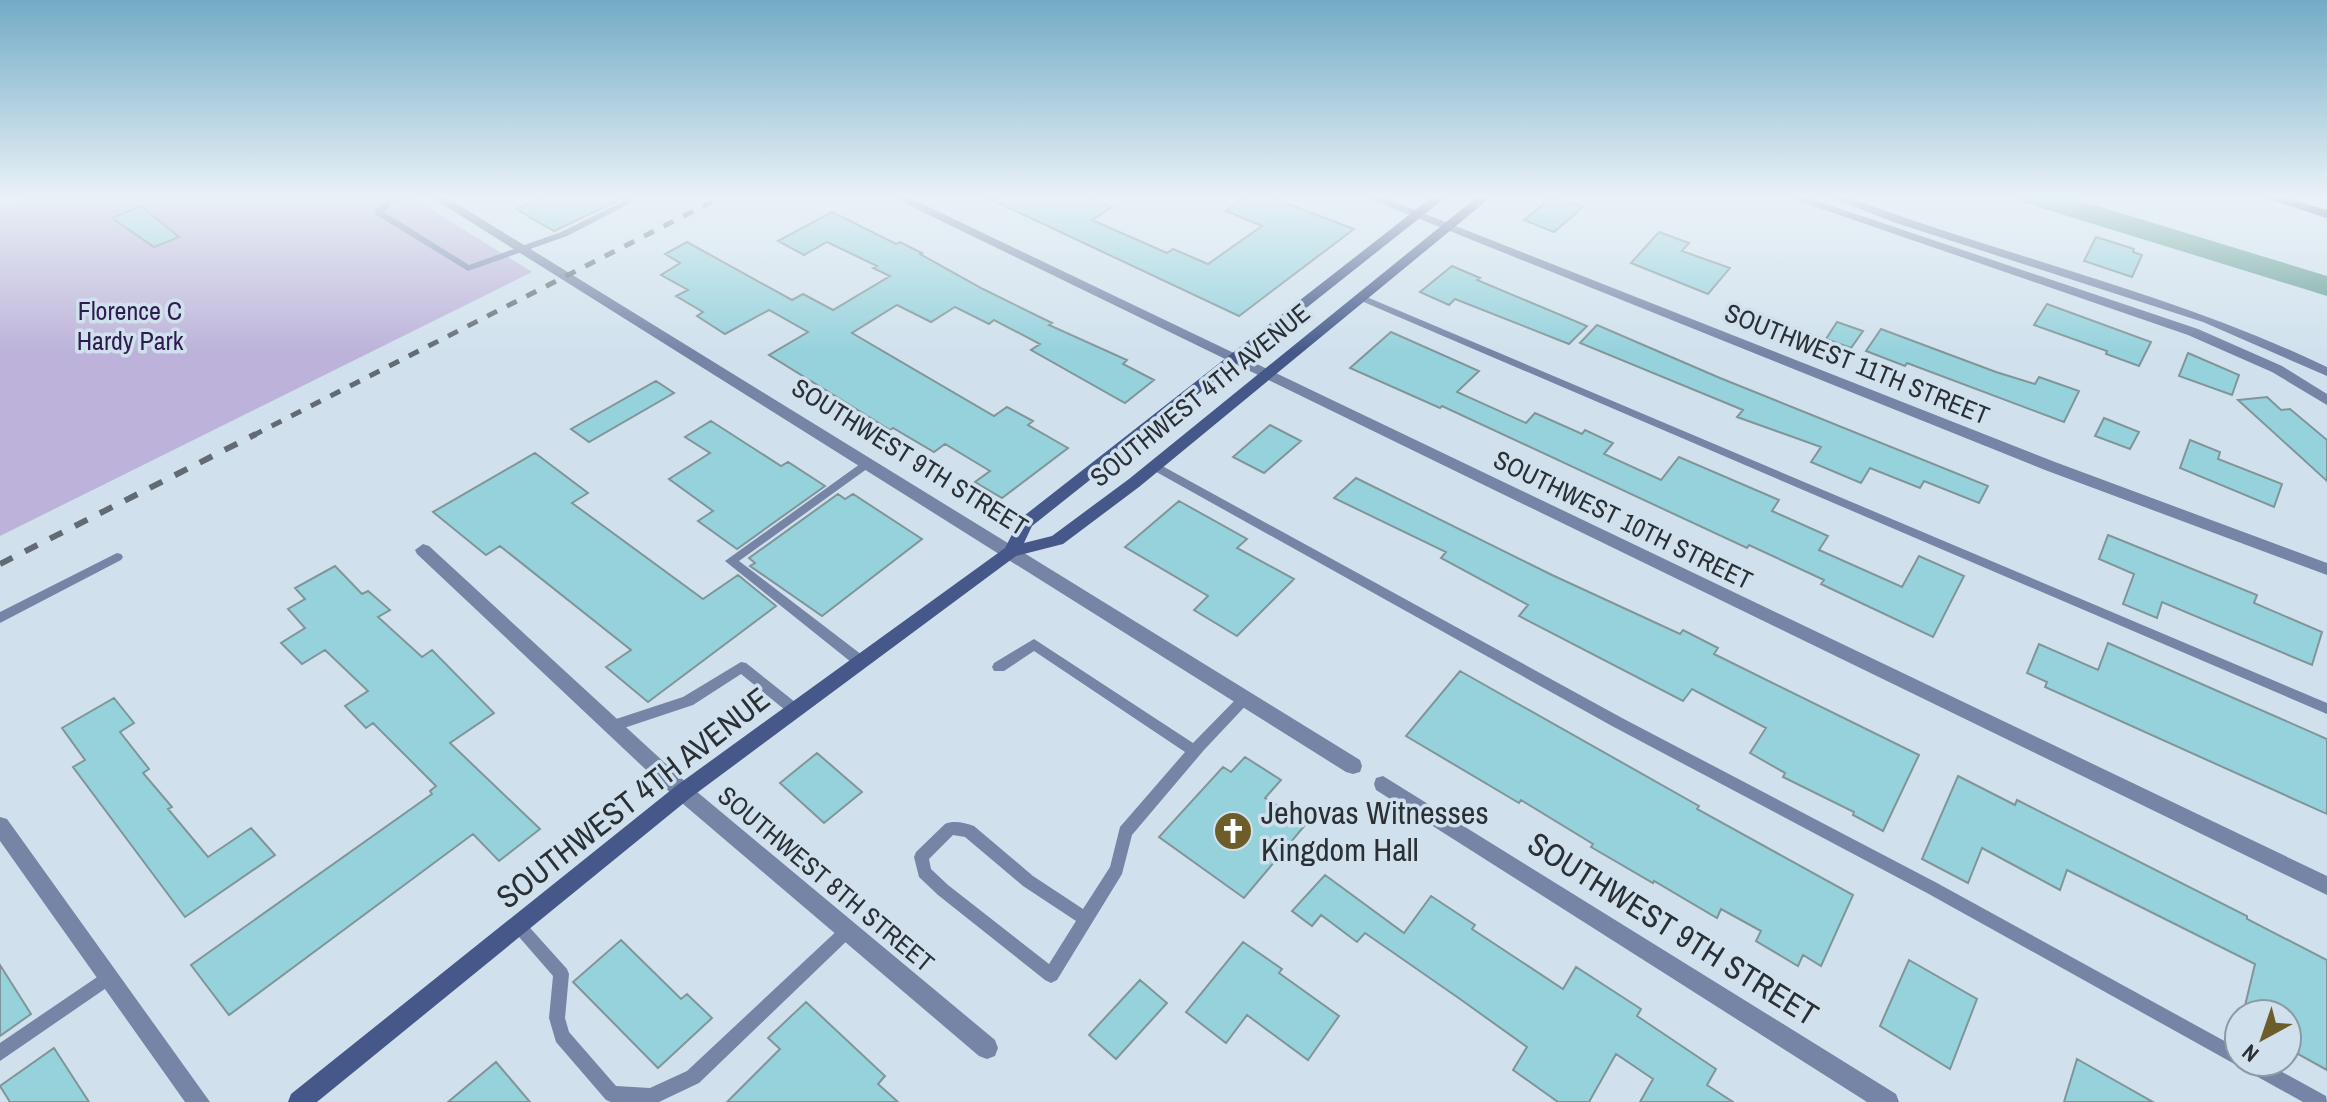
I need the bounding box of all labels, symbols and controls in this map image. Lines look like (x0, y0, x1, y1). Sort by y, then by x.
park label: Florence C Hardy Park (77, 293, 184, 358)
street label: SOUTHWEST 11TH STREET (1720, 294, 1995, 433)
street label: SOUTHWEST 4TH AVENUE (1083, 295, 1317, 494)
street label: SOUTHWEST 9TH STREET (786, 370, 1035, 544)
street label: SOUTHWEST 10TH STREET (1488, 442, 1758, 598)
street label: SOUTHWEST 4TH AVENUE (487, 677, 778, 918)
street label: SOUTHWEST 8TH STREET (711, 778, 942, 979)
place label: Jehovas Witnesses Kingdom Hall (1261, 791, 1489, 871)
church icon: Jehovas Witnesses Kingdom Hall (1212, 810, 1254, 852)
street label: SOUTHWEST 9TH STREET (1520, 822, 1827, 1036)
north arrow (2223, 998, 2303, 1078)
text: N (2236, 1038, 2265, 1069)

